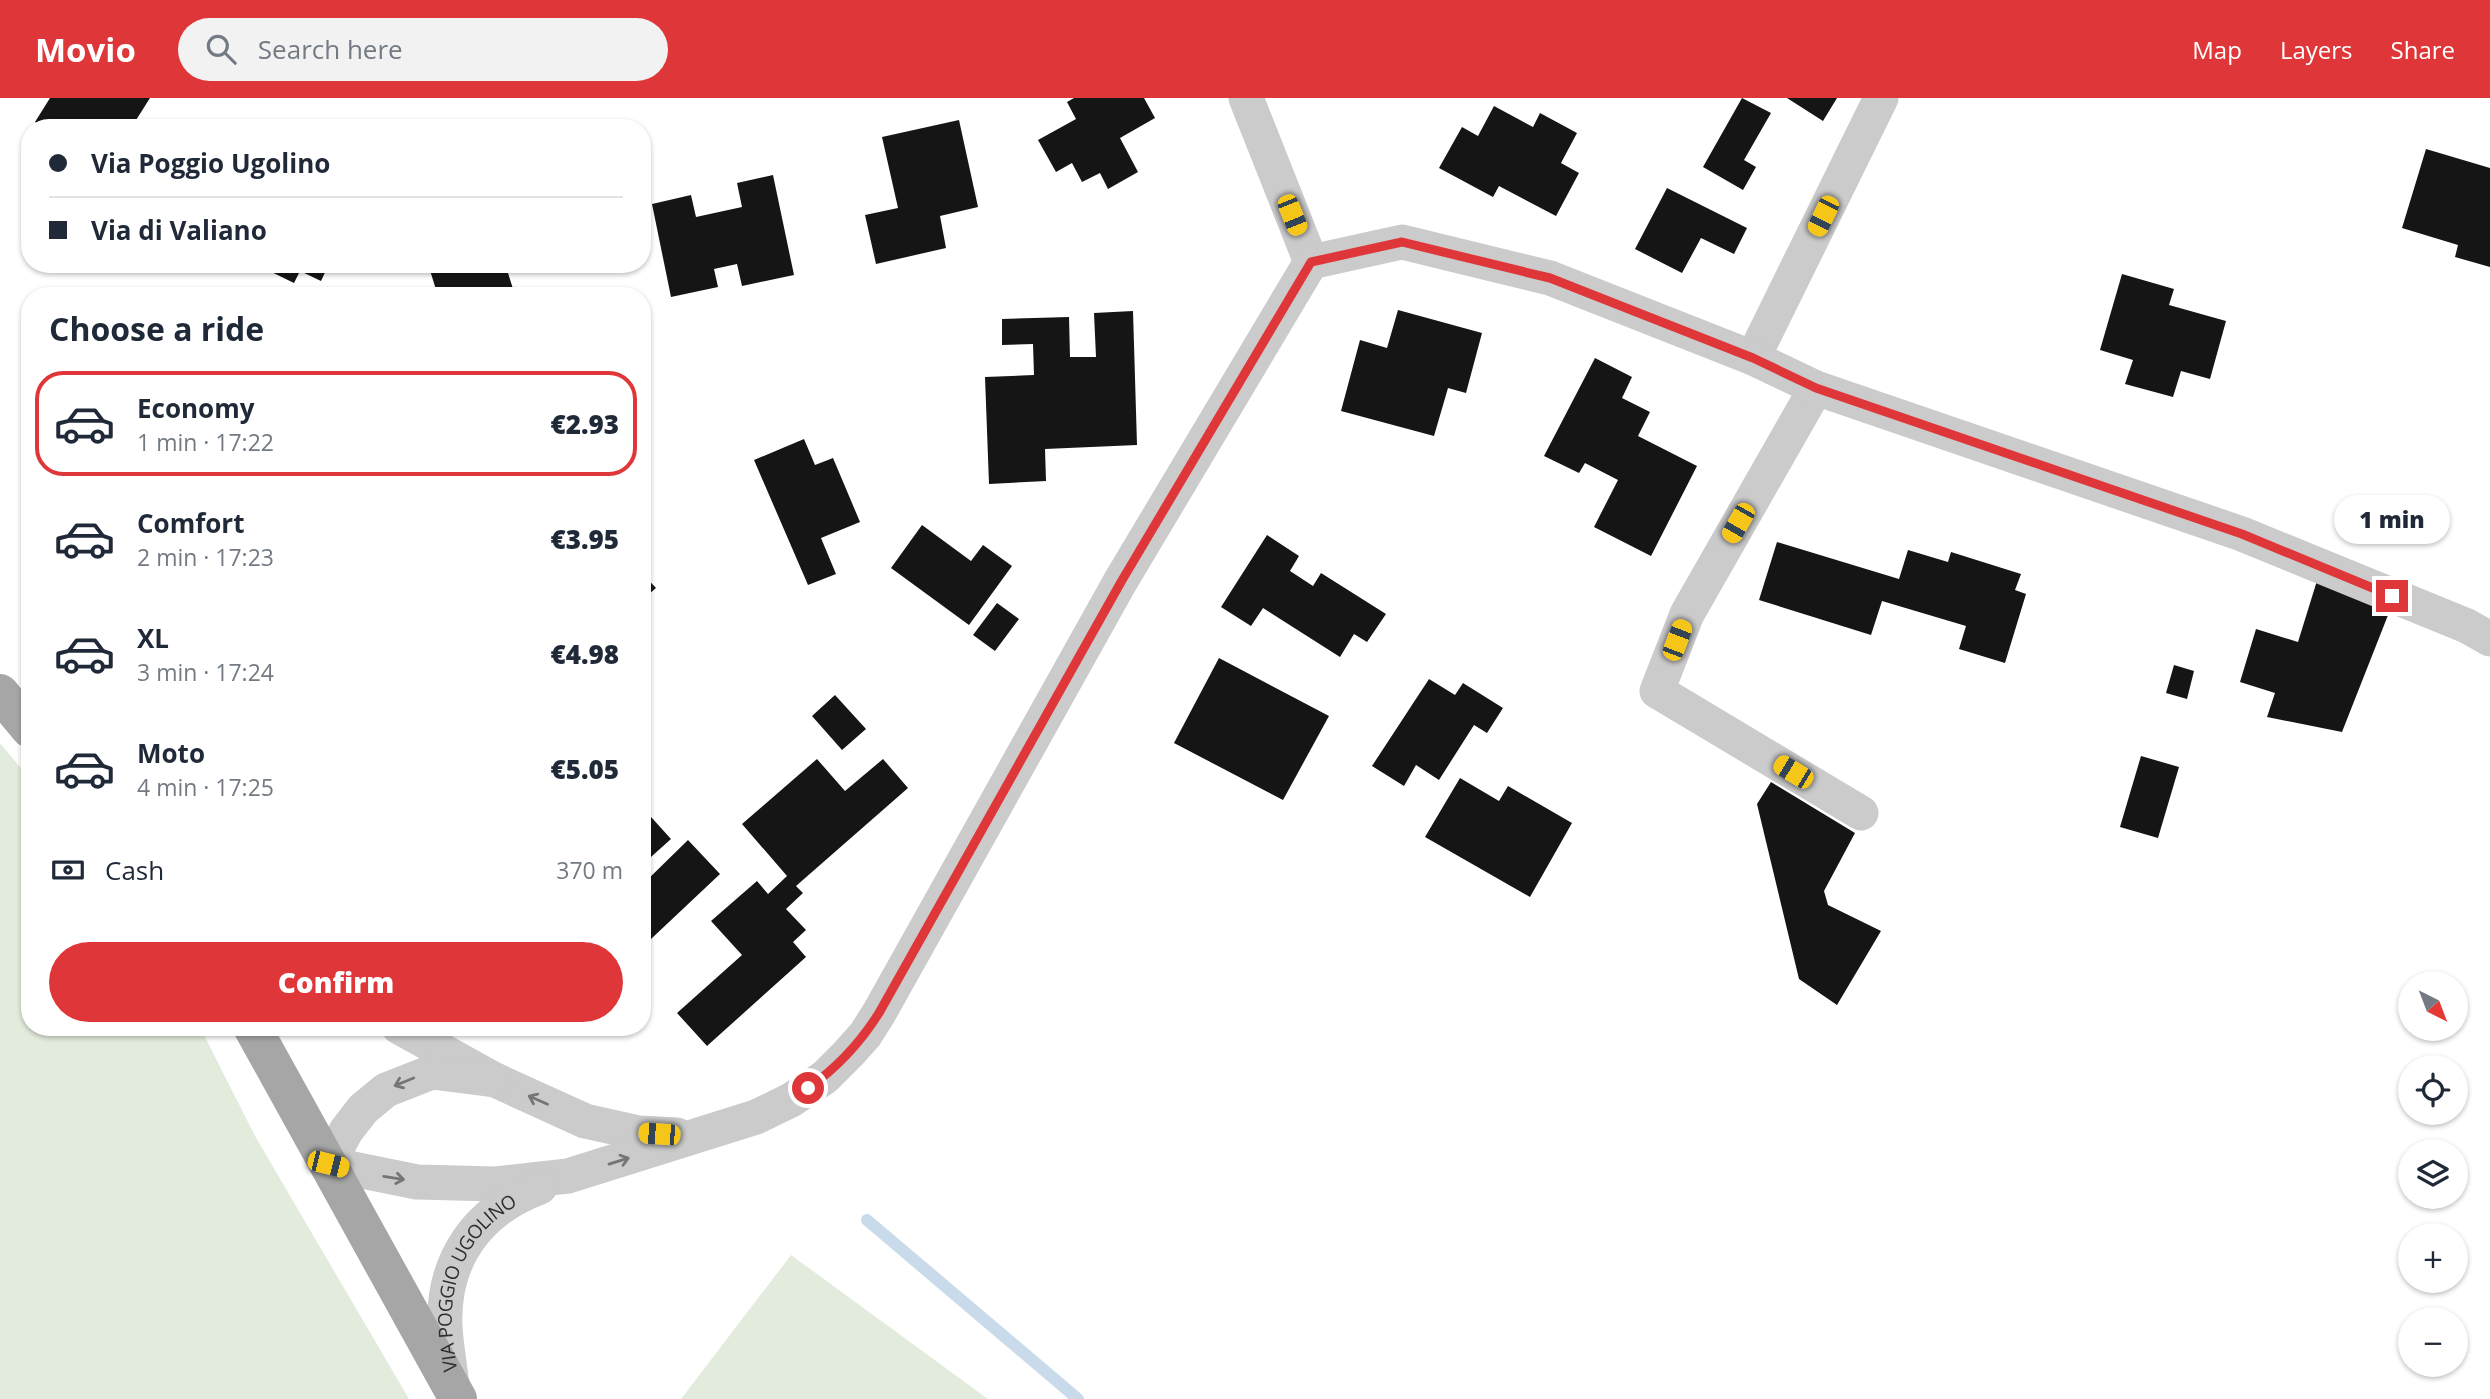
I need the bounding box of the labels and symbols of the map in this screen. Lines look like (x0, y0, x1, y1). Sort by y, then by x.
car (1275, 192, 1310, 238)
car (1805, 193, 1842, 239)
callout: 1 min (2334, 494, 2450, 544)
car (1719, 500, 1758, 546)
route end (2376, 580, 2408, 612)
car (1660, 617, 1695, 663)
car (1770, 752, 1817, 792)
north arrow (2398, 971, 2468, 1041)
route start (792, 1072, 824, 1104)
one-way arrow (394, 1076, 415, 1089)
one-way arrow (528, 1093, 549, 1106)
car (638, 1122, 681, 1146)
car (306, 1149, 351, 1179)
one-way arrow (608, 1153, 630, 1166)
one-way arrow (382, 1172, 405, 1185)
street label: VIA POGGIO UGOLINO (432, 1188, 521, 1374)

